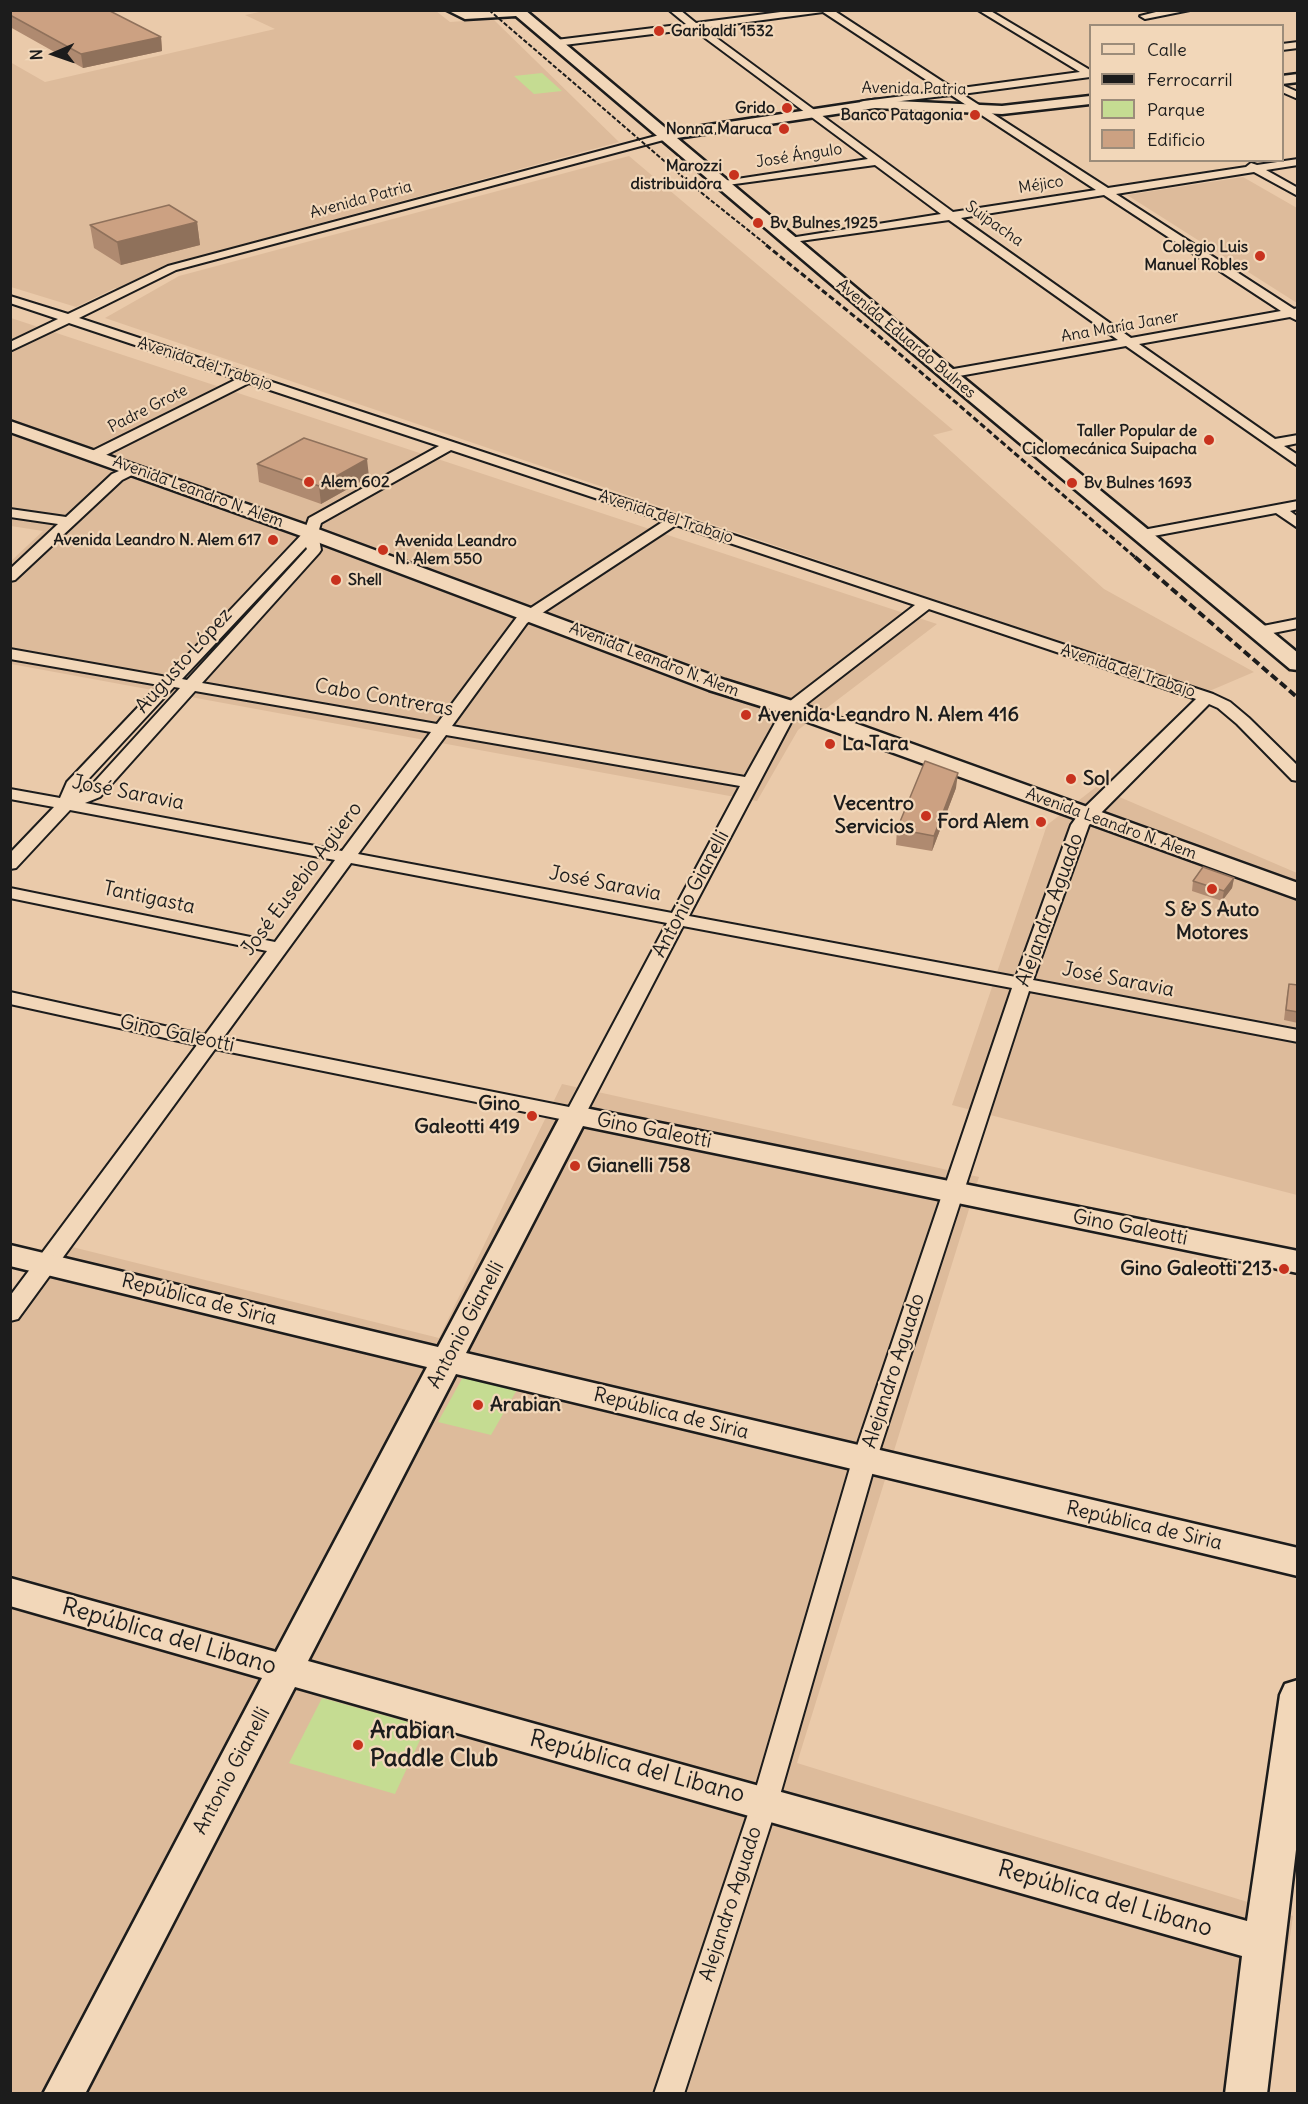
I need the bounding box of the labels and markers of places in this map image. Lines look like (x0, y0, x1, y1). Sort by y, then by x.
place label: Garibaldi 1532 (671, 21, 774, 41)
marker: Garibaldi 1532 (652, 24, 666, 38)
place label: Grido (735, 98, 775, 118)
marker: Grido (780, 101, 794, 115)
place label: Banco Patagonia (841, 105, 963, 125)
marker: Banco Patagonia (968, 108, 982, 122)
place label: Nonna Maruca (666, 119, 772, 139)
marker: Nonna Maruca (777, 122, 791, 136)
place label: Marozzi distribuidora (631, 156, 722, 194)
marker: Marozzi distribuidora (727, 168, 741, 182)
place label: Bv Bulnes 1925 (770, 213, 878, 233)
marker: Bv Bulnes 1925 (751, 216, 765, 230)
place label: Colegio Luis Manuel Robles (1144, 237, 1248, 275)
marker: Colegio Luis Manuel Robles (1253, 249, 1267, 263)
place label: Taller Popular de Ciclomecánica Suipacha (1022, 421, 1197, 459)
marker: Taller Popular de Ciclomecánica Suipacha (1202, 433, 1216, 447)
place label: Alem 602 (321, 472, 390, 492)
place label: Bv Bulnes 1693 (1084, 473, 1192, 493)
marker: Alem 602 (302, 475, 316, 489)
marker: Bv Bulnes 1693 (1065, 476, 1079, 490)
place label: Avenida Leandro N. Alem 617 (53, 530, 261, 550)
place label: Avenida Leandro N. Alem 550 (395, 531, 517, 569)
marker: Avenida Leandro N. Alem 617 (266, 533, 280, 547)
marker: Avenida Leandro N. Alem 550 (376, 543, 390, 557)
place label: Shell (348, 570, 382, 590)
marker: Shell (329, 573, 343, 587)
place label: Avenida Leandro N. Alem 416 (758, 703, 1019, 727)
marker: Avenida Leandro N. Alem 416 (739, 708, 753, 722)
place label: La Tara (842, 732, 909, 756)
marker: La Tara (823, 737, 837, 751)
place label: Sol (1083, 767, 1110, 791)
marker: Sol (1064, 772, 1078, 786)
place label: Vecentro Servicios (834, 792, 914, 839)
marker: Vecentro Servicios (919, 809, 933, 823)
place label: Ford Alem (937, 810, 1029, 834)
marker: Ford Alem (1034, 815, 1048, 829)
marker: S & S Auto Motores (1205, 882, 1219, 896)
place label: S & S Auto Motores (1165, 898, 1259, 945)
place label: Gino Galeotti 419 (414, 1092, 520, 1139)
marker: Gino Galeotti 419 (525, 1109, 539, 1123)
place label: Gianelli 758 (587, 1154, 691, 1178)
marker: Gianelli 758 (568, 1159, 582, 1173)
place label: Gino Galeotti 213 (1120, 1257, 1272, 1281)
marker: Gino Galeotti 213 (1277, 1262, 1291, 1276)
place label: Arabian (490, 1393, 561, 1417)
marker: Arabian (471, 1398, 485, 1412)
place label: Arabian Paddle Club (370, 1717, 498, 1773)
marker: Arabian Paddle Club (351, 1738, 365, 1752)

